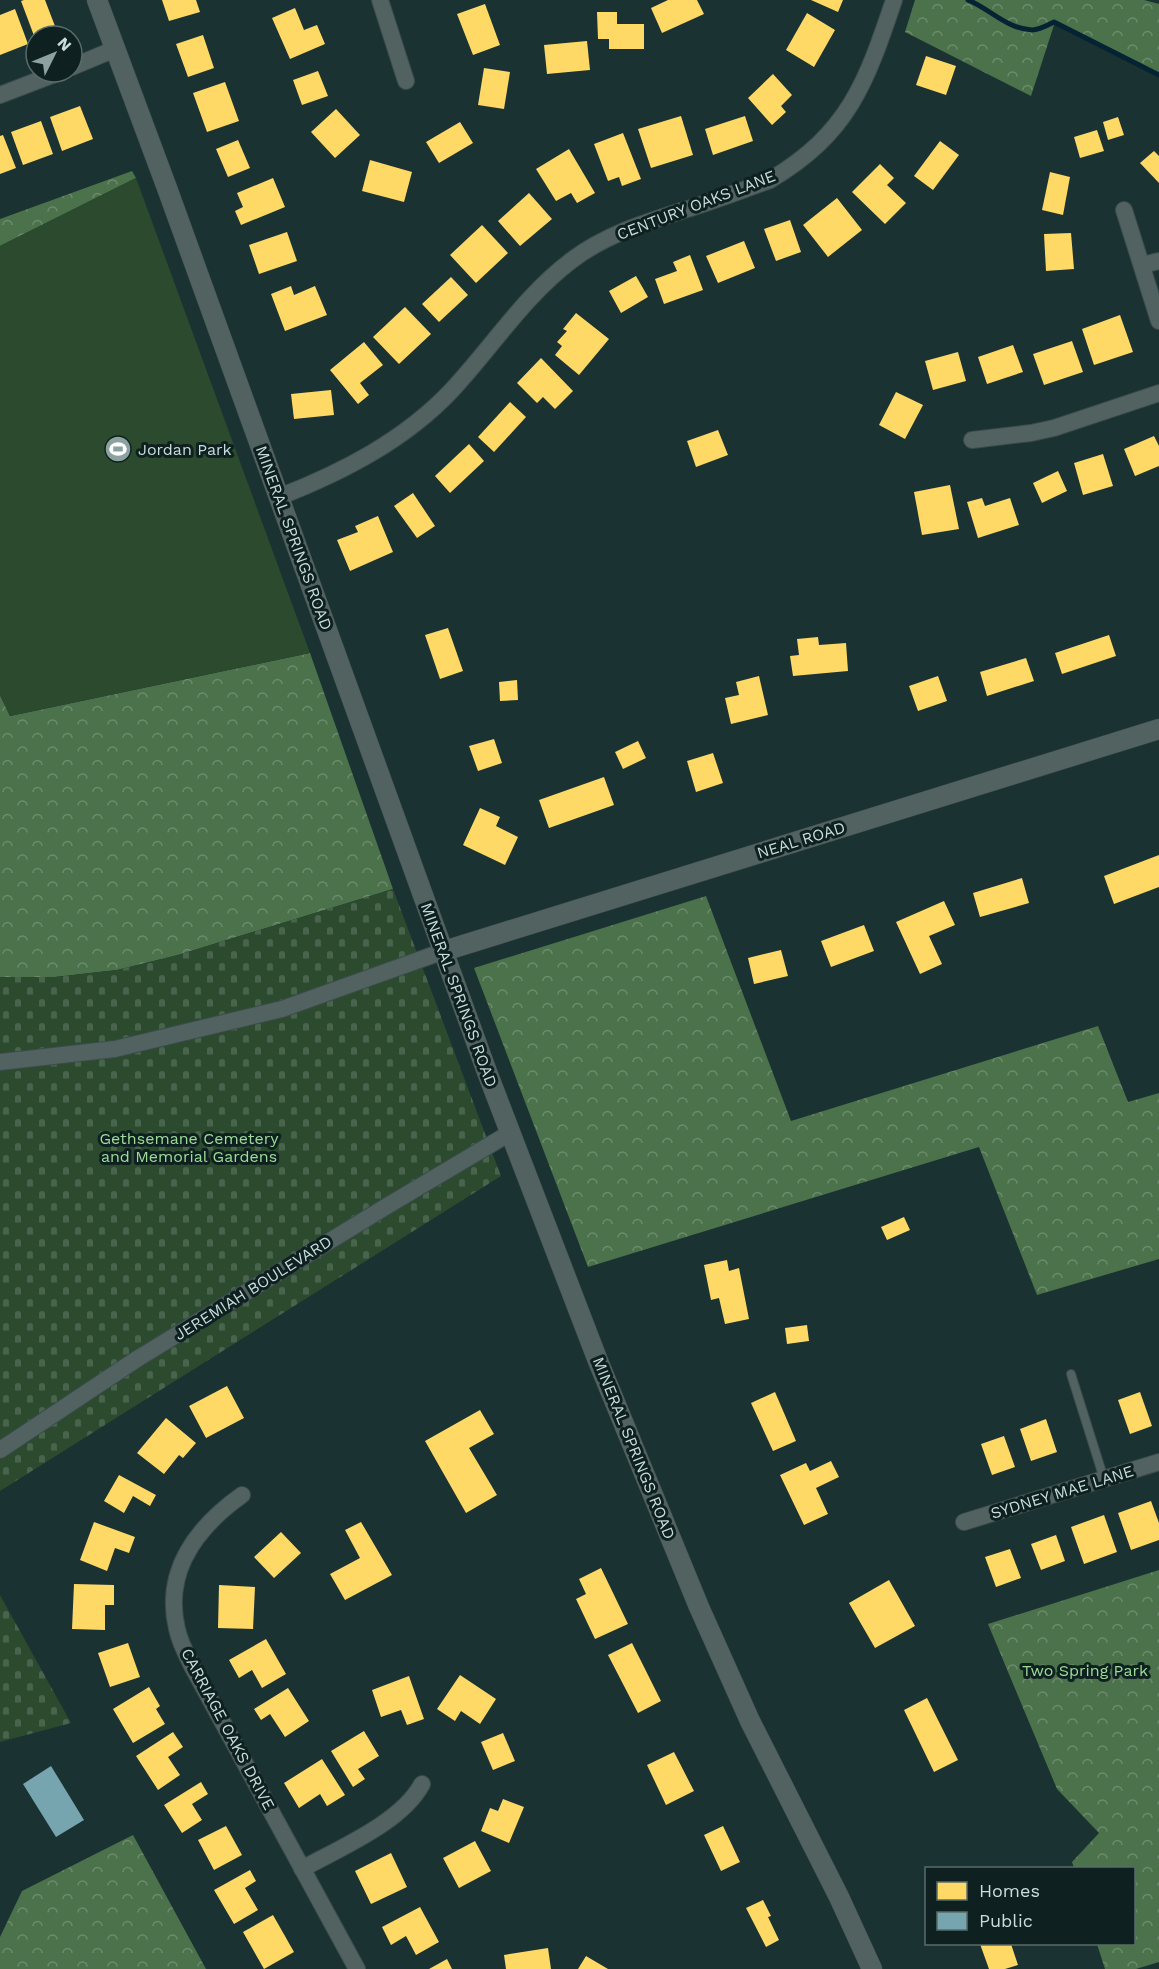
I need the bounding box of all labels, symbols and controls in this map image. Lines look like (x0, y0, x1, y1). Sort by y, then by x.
north arrow (24, 24, 84, 84)
text: N (54, 33, 76, 55)
street label: CENTURY OAKS LANE (614, 166, 778, 244)
sports icon: Jordan Park (103, 434, 133, 464)
place label: Jordan Park (138, 440, 232, 459)
street label: MINERAL SPRINGS ROAD (252, 443, 336, 633)
street label: NEAL ROAD (755, 818, 847, 862)
street label: MINERAL SPRINGS ROAD (417, 900, 501, 1090)
park label: Gethsemane Cemetery and Memorial Gardens (100, 1129, 279, 1166)
street label: JEREMIAH BOULEVARD (171, 1232, 335, 1344)
street label: MINERAL SPRINGS ROAD (589, 1354, 679, 1542)
street label: SYDNEY MAE LANE (988, 1461, 1136, 1523)
street label: CARRIAGE OAKS DRIVE (177, 1645, 279, 1813)
park label: Two Spring Park (1022, 1661, 1148, 1680)
legend (925, 1867, 1135, 1945)
text: Homes (979, 1880, 1040, 1901)
text: Public (979, 1910, 1033, 1931)

